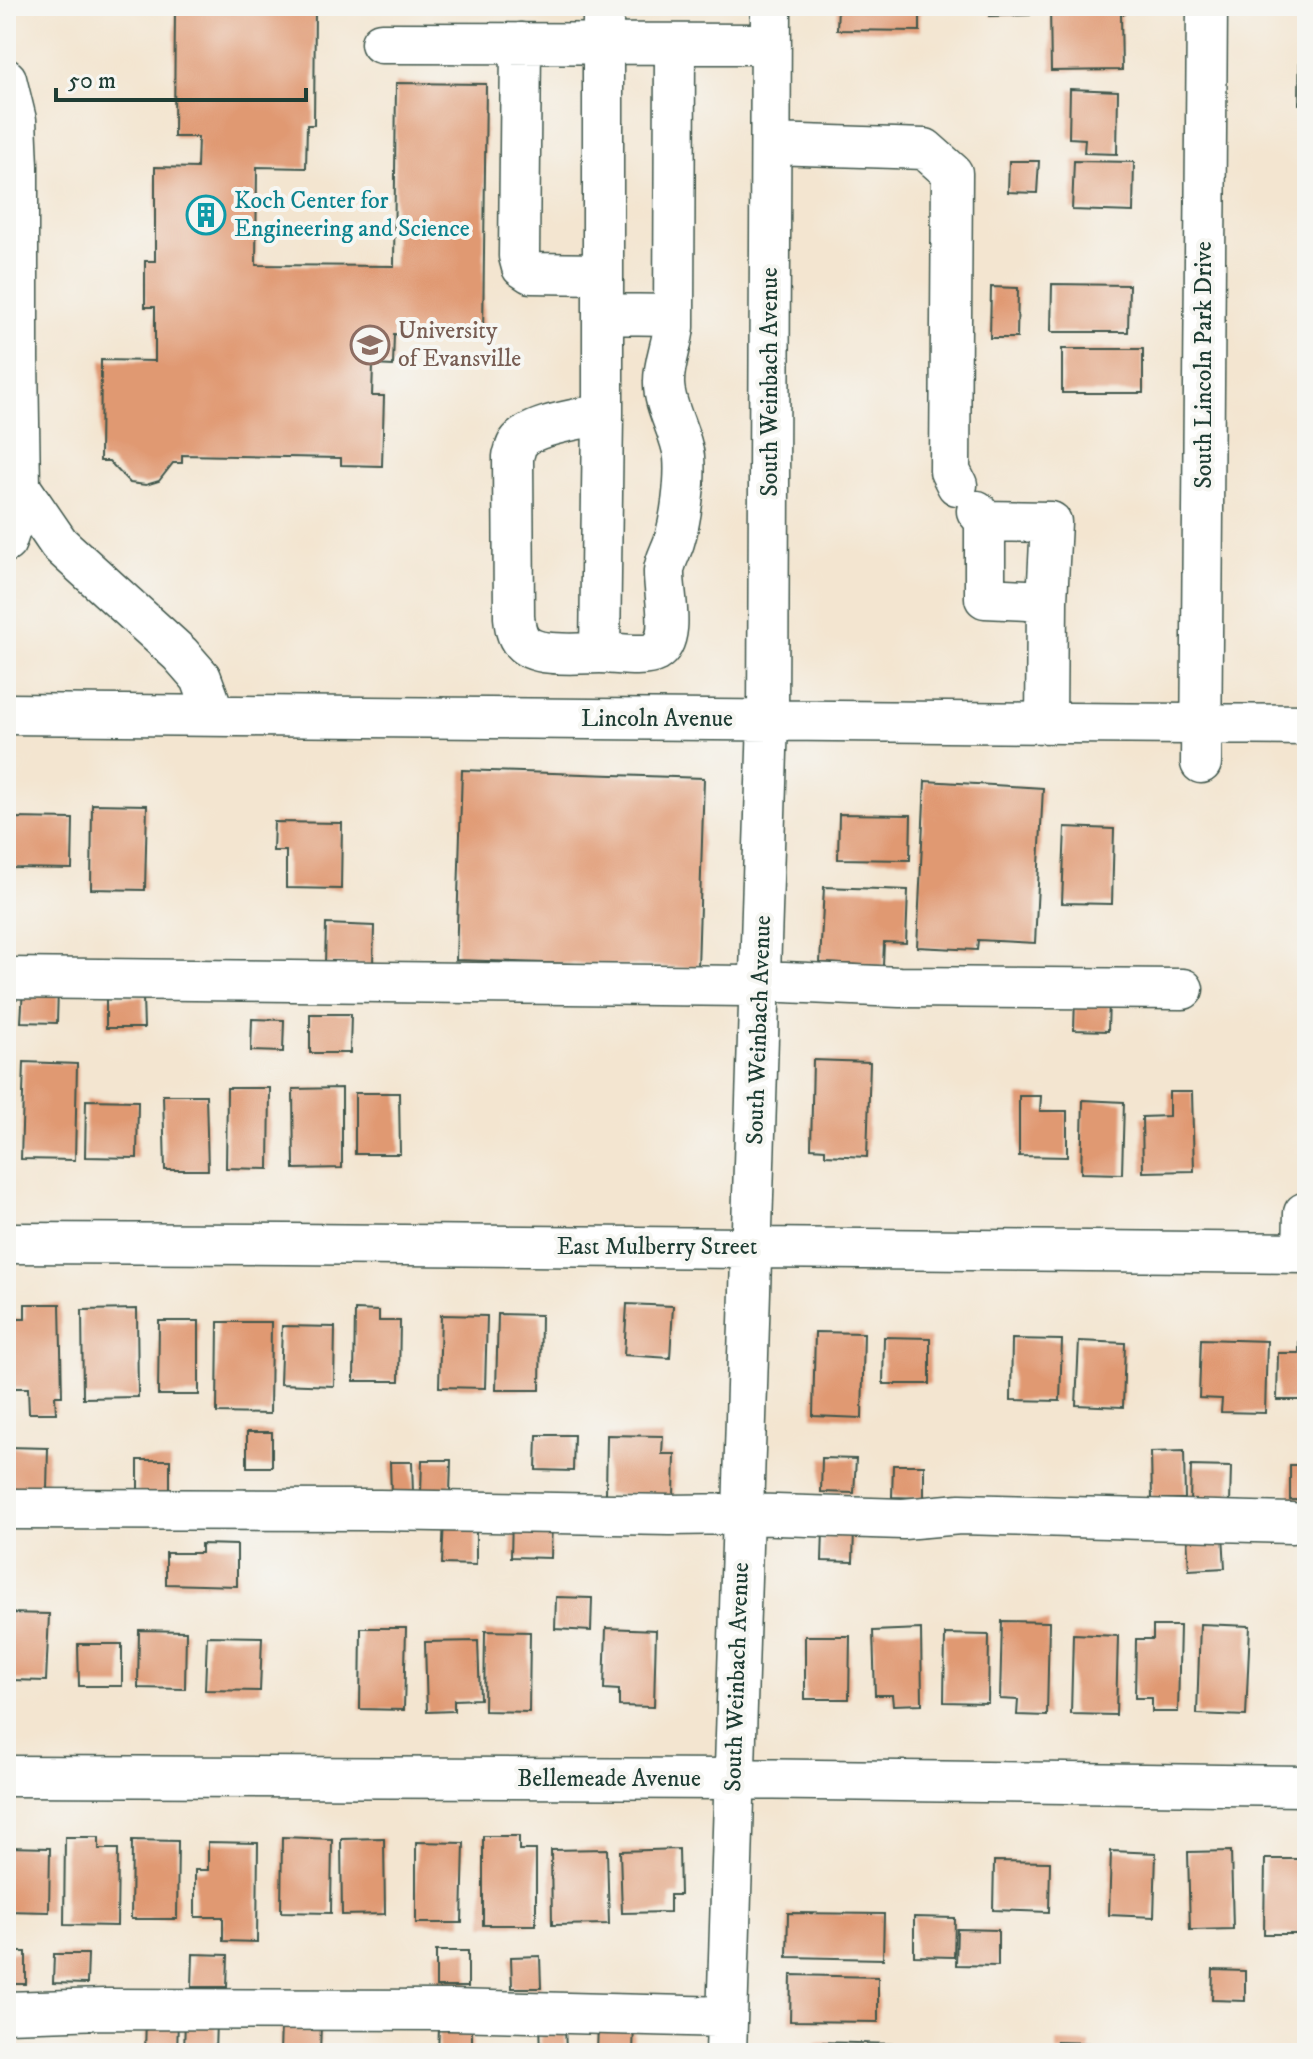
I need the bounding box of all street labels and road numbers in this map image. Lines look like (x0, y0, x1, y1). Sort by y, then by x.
street label: South Lincoln Park Drive (1189, 241, 1219, 489)
street label: South Weinbach Avenue (755, 267, 785, 497)
street label: Lincoln Avenue (581, 704, 733, 734)
street label: South Weinbach Avenue (740, 915, 778, 1145)
street label: East Mulberry Street (557, 1232, 758, 1262)
street label: South Weinbach Avenue (718, 1562, 756, 1792)
street label: Bellemeade Avenue (517, 1764, 701, 1794)

